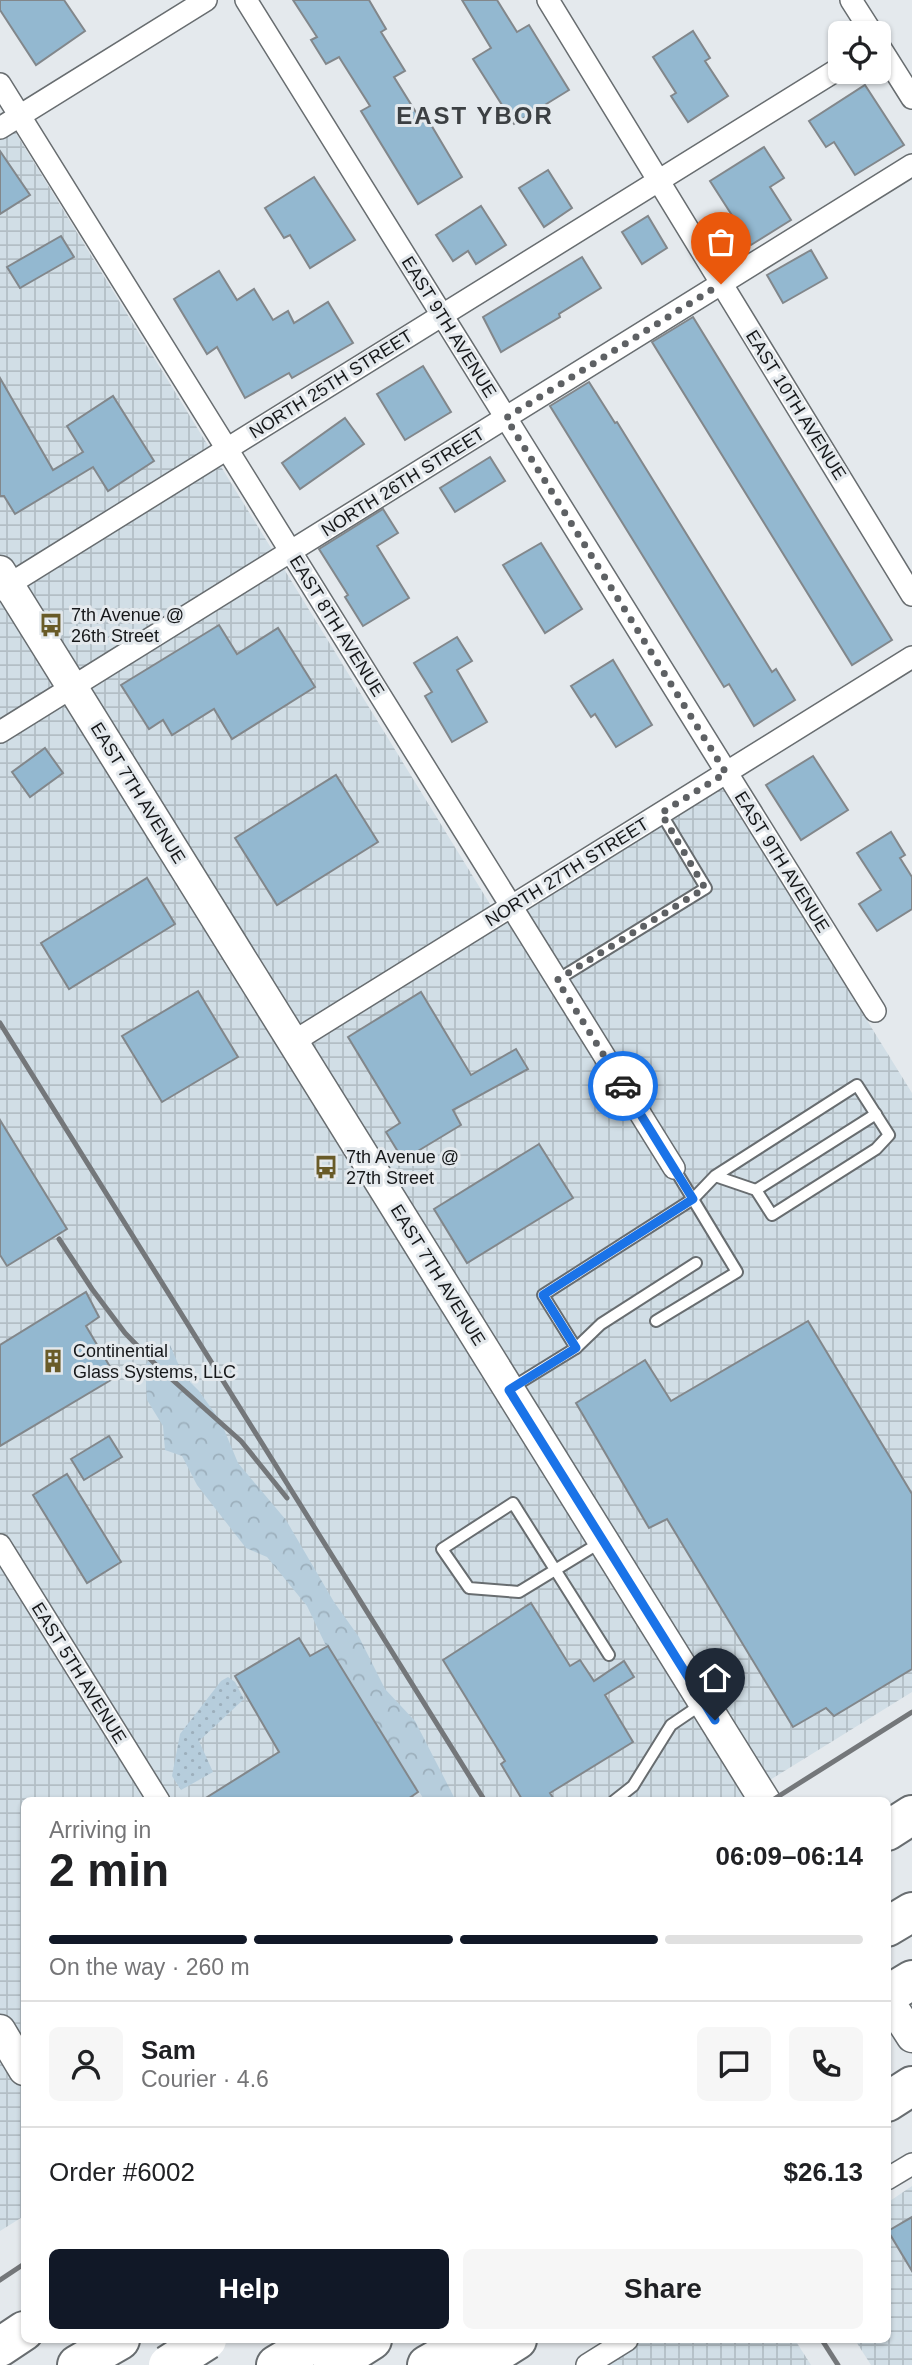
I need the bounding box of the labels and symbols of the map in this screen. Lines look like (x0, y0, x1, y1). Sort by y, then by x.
district label: EAST YBOR (396, 102, 554, 129)
pin (691, 212, 751, 284)
street label: EAST 9TH AVENUE (397, 253, 501, 401)
street label: NORTH 25TH STREET (246, 326, 416, 442)
street label: EAST 10TH AVENUE (742, 327, 850, 483)
street label: NORTH 26TH STREET (318, 424, 488, 540)
street label: EAST 8TH AVENUE (285, 552, 389, 700)
place label: 7th Avenue @ 26th Street (71, 605, 184, 646)
bus stop icon: 7th Avenue @ 26th Street (37, 611, 65, 639)
street label: EAST 7TH AVENUE (86, 719, 190, 867)
street label: EAST 9TH AVENUE (730, 788, 834, 936)
street label: NORTH 27TH STREET (482, 814, 652, 930)
courier (588, 1051, 658, 1121)
place label: 7th Avenue @ 27th Street (346, 1147, 459, 1188)
bus stop icon: 7th Avenue @ 27th Street (312, 1153, 340, 1181)
street label: EAST 7TH AVENUE (386, 1201, 490, 1349)
place label: Continential Glass Systems, LLC (73, 1341, 236, 1382)
building icon: Continential Glass Systems, LLC (39, 1347, 67, 1375)
street label: EAST 5TH AVENUE (27, 1599, 131, 1747)
pin (685, 1648, 745, 1720)

